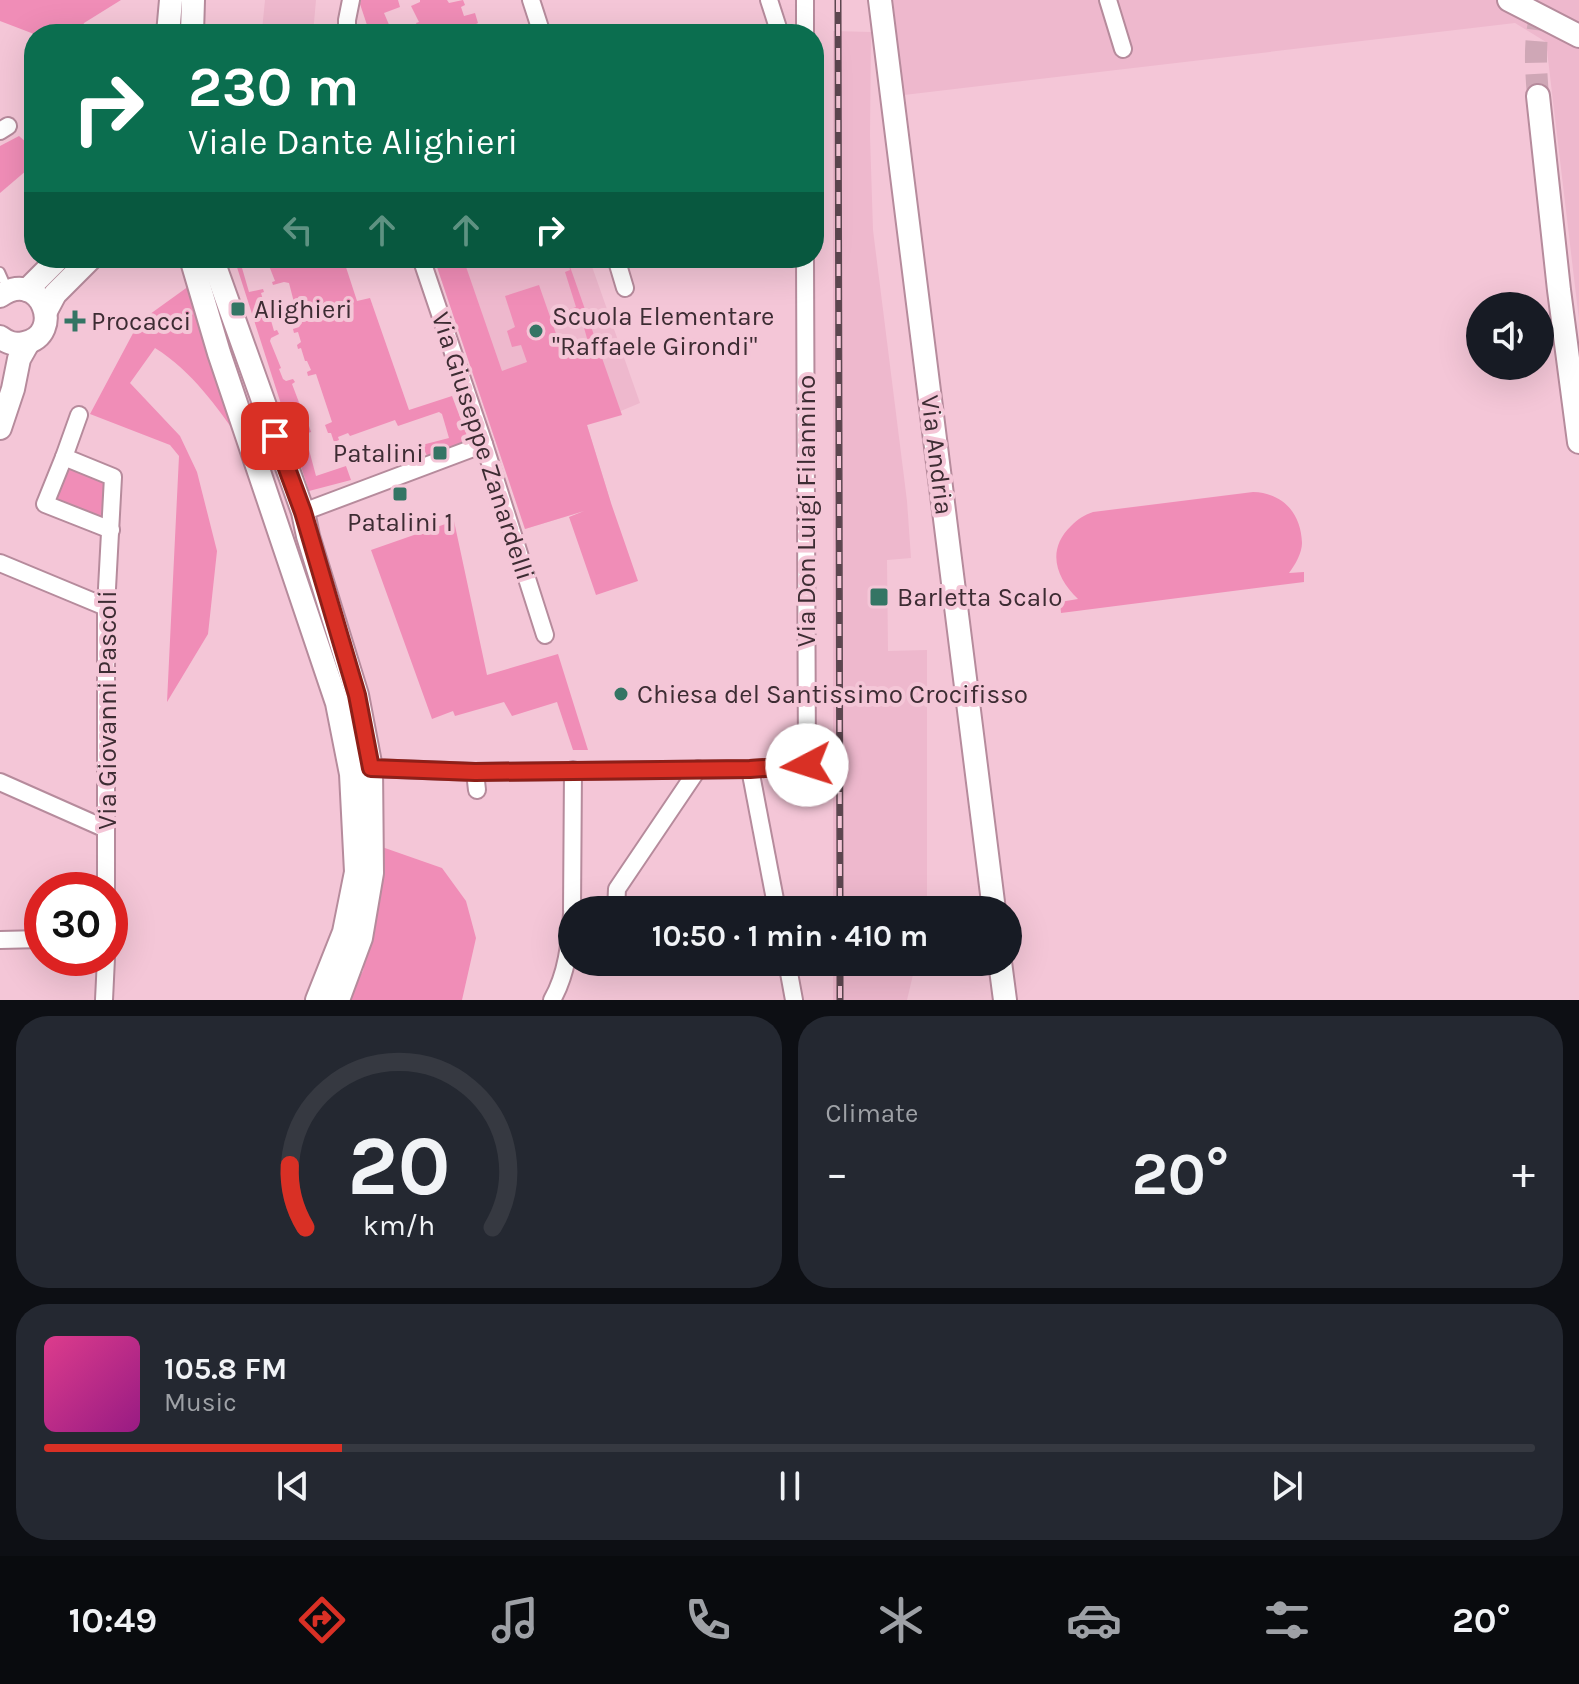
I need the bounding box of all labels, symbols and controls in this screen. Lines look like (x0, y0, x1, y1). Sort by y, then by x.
text: 230 m (188, 54, 359, 119)
icon: right (56, 56, 160, 160)
text: Viale Dante Alighieri (188, 121, 518, 163)
icon: left (276, 208, 320, 252)
icon: ahead (360, 208, 404, 252)
icon: ahead (444, 208, 488, 252)
icon: right (528, 208, 572, 252)
map controls (1466, 292, 1554, 380)
button: sound (1466, 292, 1554, 380)
place label: Alighieri (254, 294, 353, 325)
marker: Alighieri (229, 300, 247, 318)
place label: Scuola Elementare "Raffaele Girondi" (552, 301, 774, 362)
place label: Procacci (91, 306, 191, 337)
street label: Via Giuseppe Zanardelli (425, 308, 541, 584)
marker: Procacci (66, 312, 84, 330)
marker: Scuola Elementare "Raffaele Girondi" (527, 322, 545, 340)
street label: Via Don Luigi Filannino (791, 375, 822, 647)
street label: Via Andria (914, 393, 960, 517)
pin (241, 402, 309, 470)
icon: arrive (253, 414, 297, 458)
place label: Patalini (333, 438, 424, 469)
marker: Patalini (431, 444, 449, 462)
marker: Patalini 1 (391, 485, 409, 503)
place label: Patalini 1 (347, 507, 453, 538)
place label: Barletta Scalo (897, 582, 1062, 613)
marker: Barletta Scalo (868, 586, 890, 608)
street label: Via Giovanni Pascoli (92, 590, 123, 830)
place label: Chiesa del Santissimo Crocifisso (637, 679, 1028, 710)
marker: Chiesa del Santissimo Crocifisso (612, 685, 630, 703)
position arrow (765, 723, 849, 807)
speed limit sign: 30 (24, 872, 128, 976)
text: 10:50 · 1 min · 410 m (652, 918, 928, 954)
text: Climate (826, 1098, 918, 1129)
text: 20 (347, 1118, 450, 1215)
text: 20° (1131, 1139, 1229, 1209)
text: − (826, 1148, 849, 1199)
text: + (1512, 1148, 1535, 1199)
text: km/h (363, 1209, 435, 1242)
text: 105.8 FM (164, 1351, 287, 1387)
text: Music (164, 1387, 237, 1418)
icon: previous (271, 1464, 315, 1508)
icon: pause (768, 1464, 812, 1508)
icon: next (1265, 1464, 1309, 1508)
icon: directions (294, 1592, 350, 1648)
icon: music (487, 1592, 543, 1648)
icon: phone (680, 1592, 736, 1648)
icon: climate (873, 1592, 929, 1648)
icon: car (1066, 1592, 1122, 1648)
icon: filters (1259, 1592, 1315, 1648)
text: 10:49 (68, 1599, 157, 1641)
text: 20° (1452, 1599, 1511, 1641)

